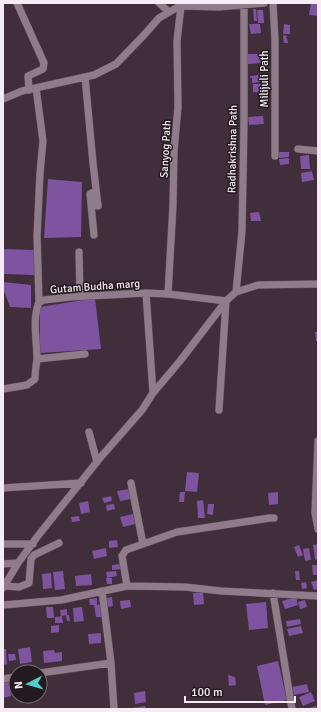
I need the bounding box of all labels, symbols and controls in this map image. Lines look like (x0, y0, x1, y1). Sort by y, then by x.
street label: Milijuli Path (258, 51, 271, 107)
street label: Radhakrishna Path (225, 105, 240, 193)
street label: Sanyog Path (157, 120, 174, 178)
street label: Gutam Budha marg (50, 277, 141, 296)
north arrow (8, 664, 48, 704)
scale bar (185, 678, 295, 704)
text: N (12, 681, 25, 689)
text: 100 m (191, 685, 223, 700)

